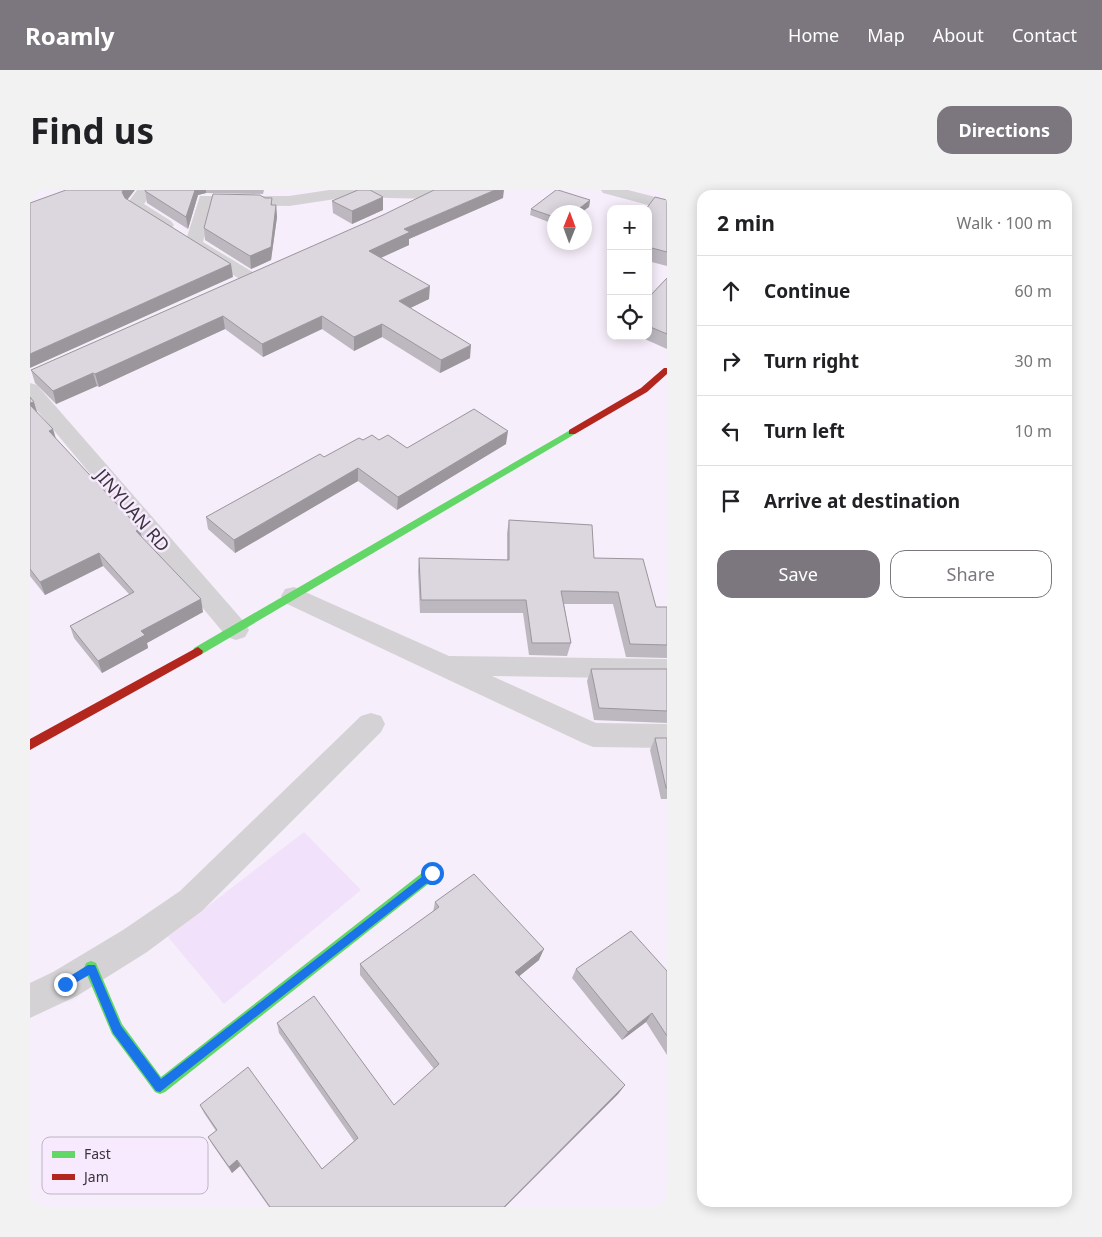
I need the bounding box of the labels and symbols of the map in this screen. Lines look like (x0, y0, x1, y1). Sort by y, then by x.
north arrow (547, 205, 592, 250)
street label: JINYUAN RD (89, 462, 176, 556)
route start (421, 862, 444, 885)
route end (54, 973, 77, 996)
legend (42, 1137, 208, 1194)
text: Fast (84, 1144, 111, 1163)
text: Jam (82, 1167, 109, 1186)

